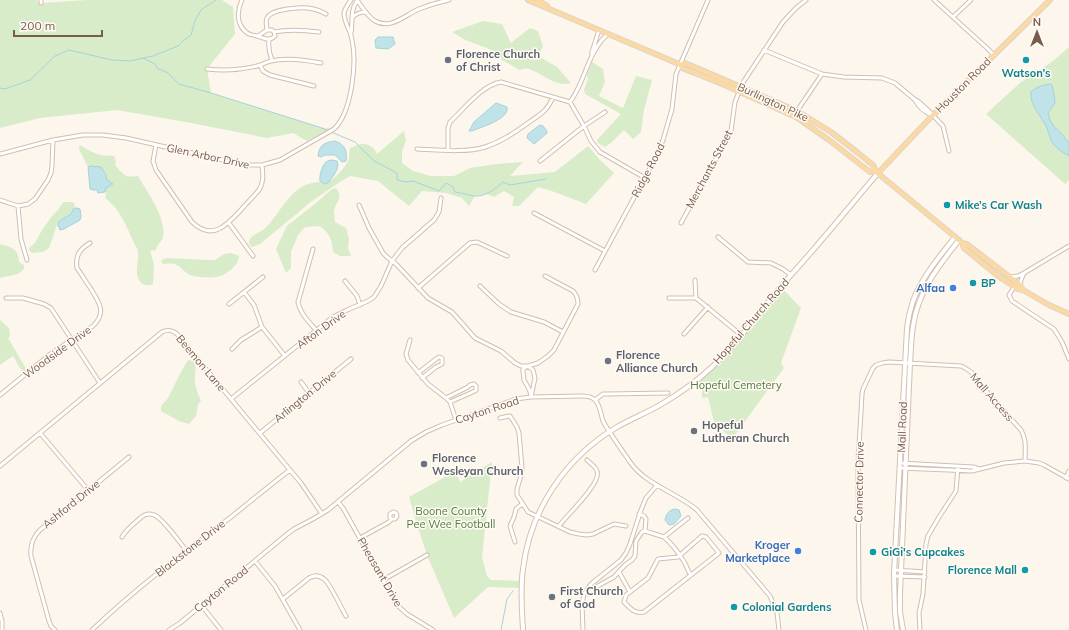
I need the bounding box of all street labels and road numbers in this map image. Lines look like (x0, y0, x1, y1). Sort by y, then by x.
street label: Houston Road (932, 54, 994, 116)
street label: Burlington Pike (735, 79, 811, 125)
street label: Merchants Street (682, 127, 736, 211)
street label: Glen Arbor Drive (165, 140, 251, 172)
street label: Ridge Road (628, 140, 668, 200)
street label: Hopeful Church Road (710, 275, 792, 367)
street label: Afton Drive (294, 306, 348, 352)
street label: Woodside Drive (20, 323, 94, 381)
street label: Beemon Lane (173, 332, 229, 394)
street label: Arlington Drive (271, 367, 339, 425)
street label: Mall Access (967, 370, 1017, 424)
street label: Cayton Road (453, 393, 521, 427)
street label: Mall Road (894, 401, 910, 453)
street label: Connector Drive (851, 441, 867, 523)
street label: Ashford Drive (39, 477, 103, 531)
street label: Blackstone Drive (152, 516, 228, 580)
street label: Pheasant Drive (354, 535, 406, 609)
street label: Cayton Road (191, 563, 251, 615)

